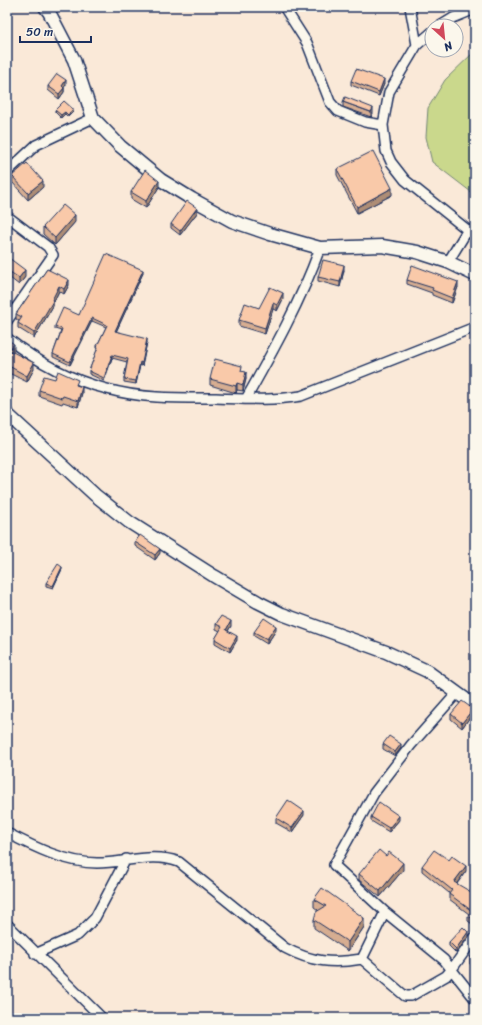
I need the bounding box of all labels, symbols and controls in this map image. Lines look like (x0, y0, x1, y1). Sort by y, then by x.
scale bar (20, 18, 91, 44)
north arrow (424, 18, 464, 58)
text: 50 m (26, 21, 53, 43)
text: N (440, 36, 457, 57)

